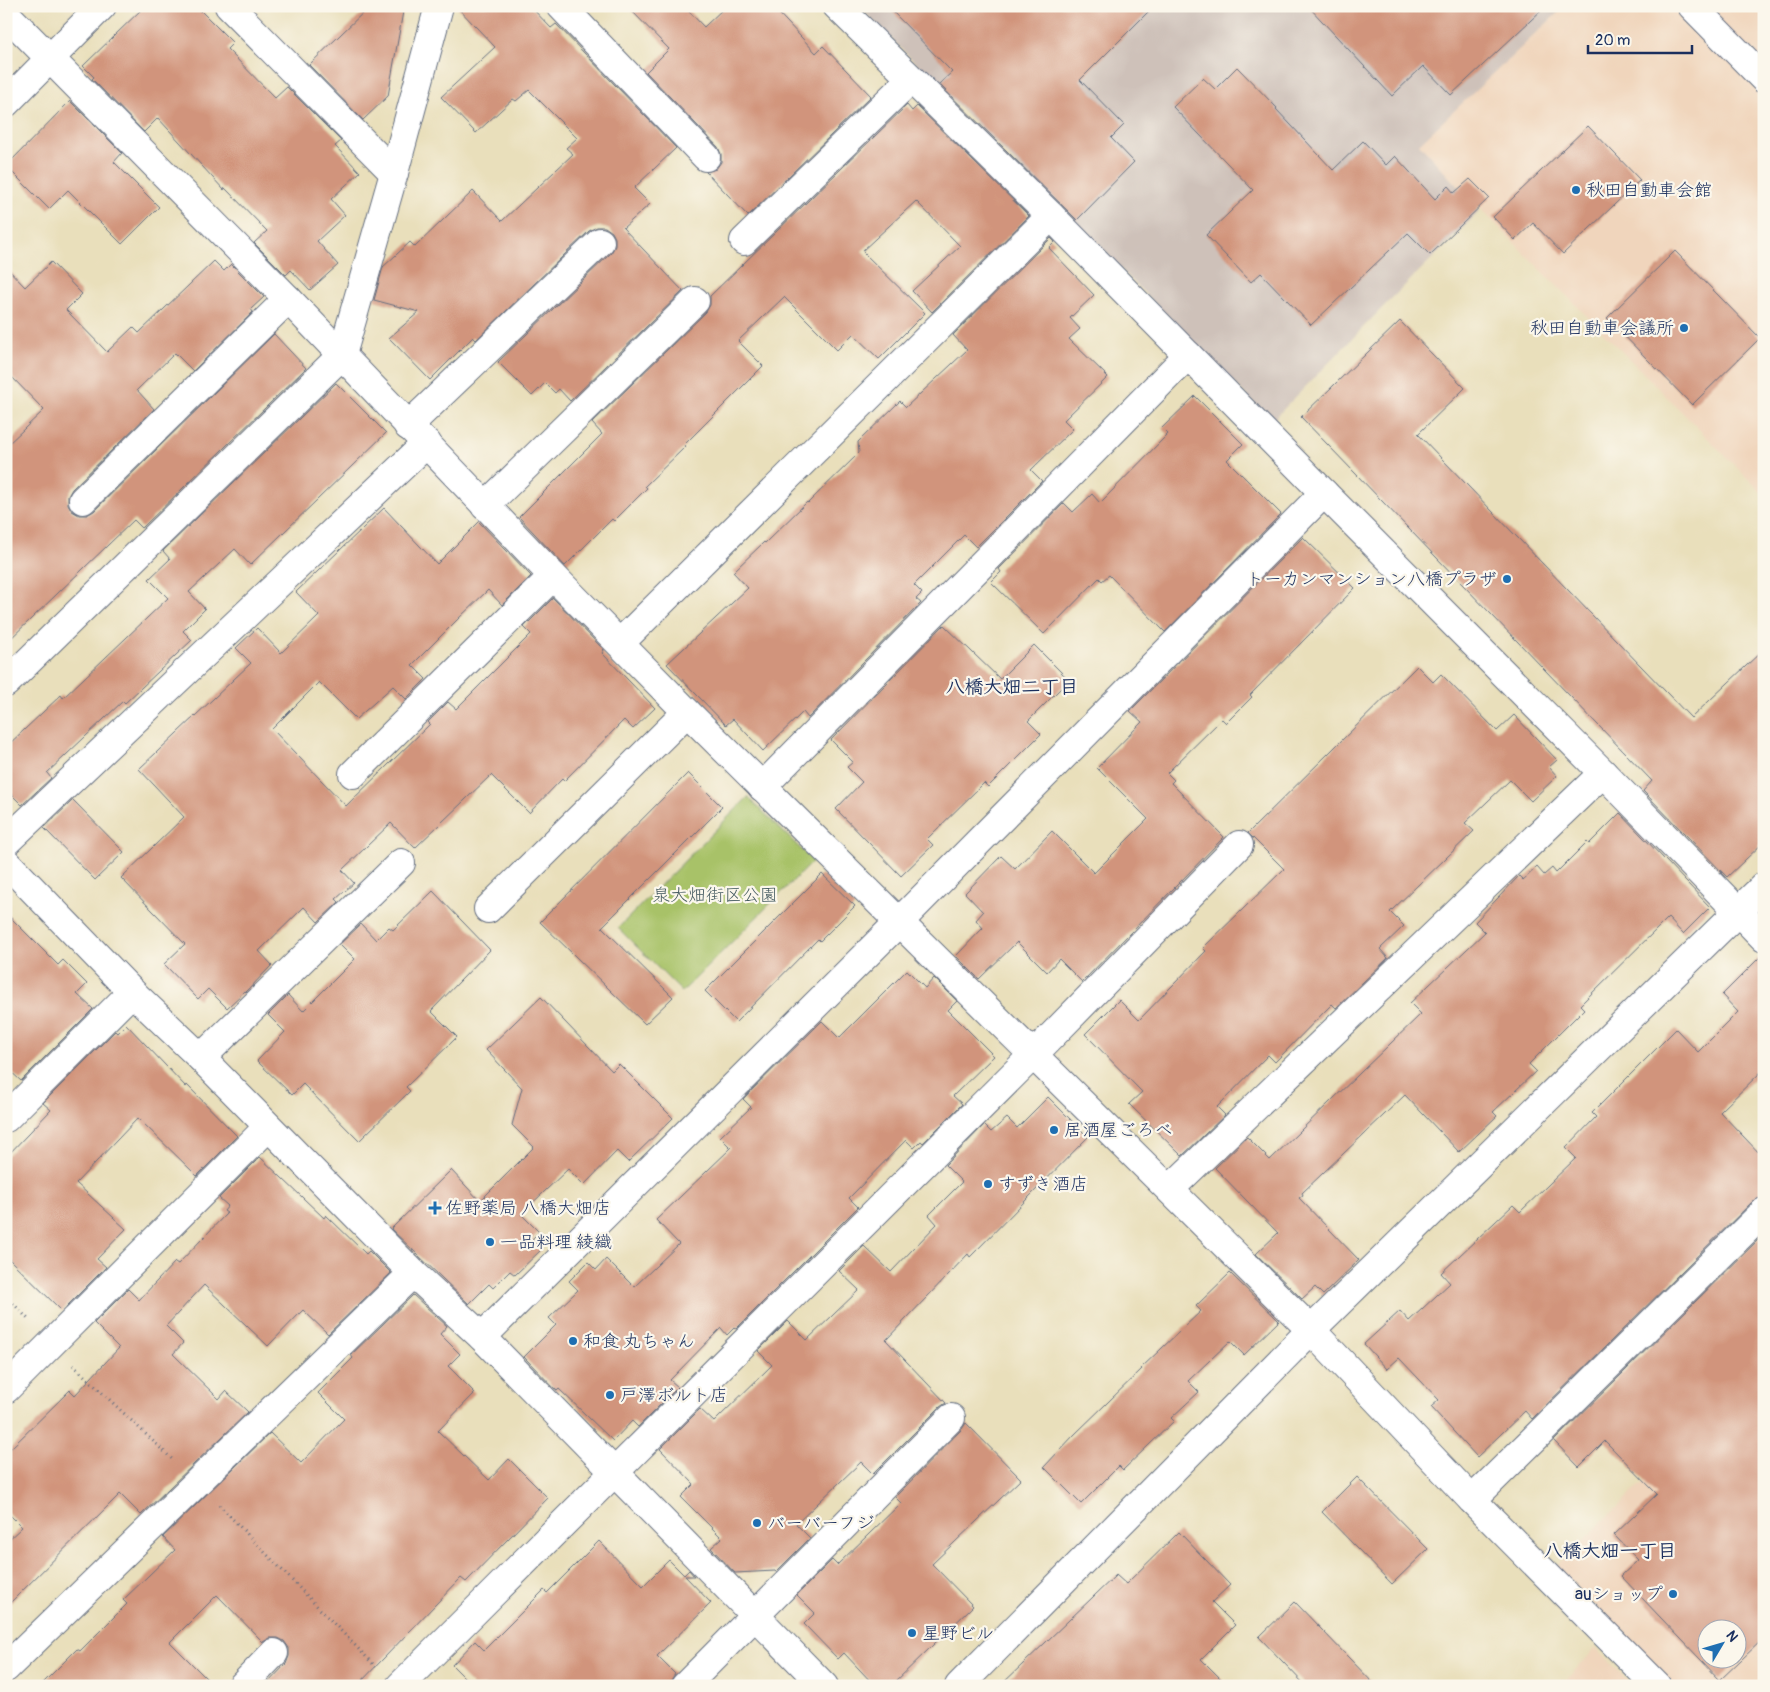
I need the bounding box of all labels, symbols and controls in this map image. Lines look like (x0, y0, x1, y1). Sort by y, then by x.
scale bar (1588, 22, 1691, 54)
text: 20 m (1595, 31, 1630, 50)
place label: 秋田自動車会館 (1586, 179, 1712, 202)
marker: 秋田自動車会館 (1570, 184, 1582, 196)
place label: 秋田自動車会議所 (1530, 317, 1674, 340)
marker: 秋田自動車会議所 (1678, 322, 1690, 334)
place label: トーカンマンション八橋プラザ (1246, 568, 1497, 591)
marker: トーカンマンション八橋プラザ (1501, 573, 1513, 585)
district label: 八橋大畑二丁目 (945, 675, 1079, 699)
park label: 泉大畑街区公園 (652, 884, 778, 907)
place label: 居酒屋ごろべ (1064, 1119, 1173, 1142)
marker: 居酒屋ごろべ (1048, 1124, 1060, 1136)
place label: すずき酒店 (998, 1173, 1088, 1196)
marker: すずき酒店 (982, 1178, 994, 1190)
place label: 佐野薬局 八橋大畑店 (445, 1197, 611, 1220)
marker: 佐野薬局 八橋大畑店 (429, 1202, 441, 1214)
place label: 一品料理 綾織 (500, 1231, 612, 1254)
marker: 一品料理 綾織 (484, 1236, 496, 1248)
place label: 和食 丸ちゃん (583, 1330, 695, 1353)
marker: 和食 丸ちゃん (567, 1335, 579, 1347)
place label: 戸澤ボルト店 (620, 1384, 728, 1407)
marker: 戸澤ボルト店 (604, 1389, 616, 1401)
place label: バーバーフジ (767, 1512, 874, 1535)
marker: バーバーフジ (751, 1517, 763, 1529)
district label: 八橋大畑一丁目 (1543, 1539, 1677, 1563)
place label: auショップ (1575, 1583, 1663, 1606)
marker: auショップ (1667, 1588, 1679, 1600)
north arrow (1698, 1620, 1748, 1670)
place label: 星野ビル (922, 1622, 994, 1645)
marker: 星野ビル (906, 1627, 918, 1639)
text: N (1722, 1627, 1741, 1645)

